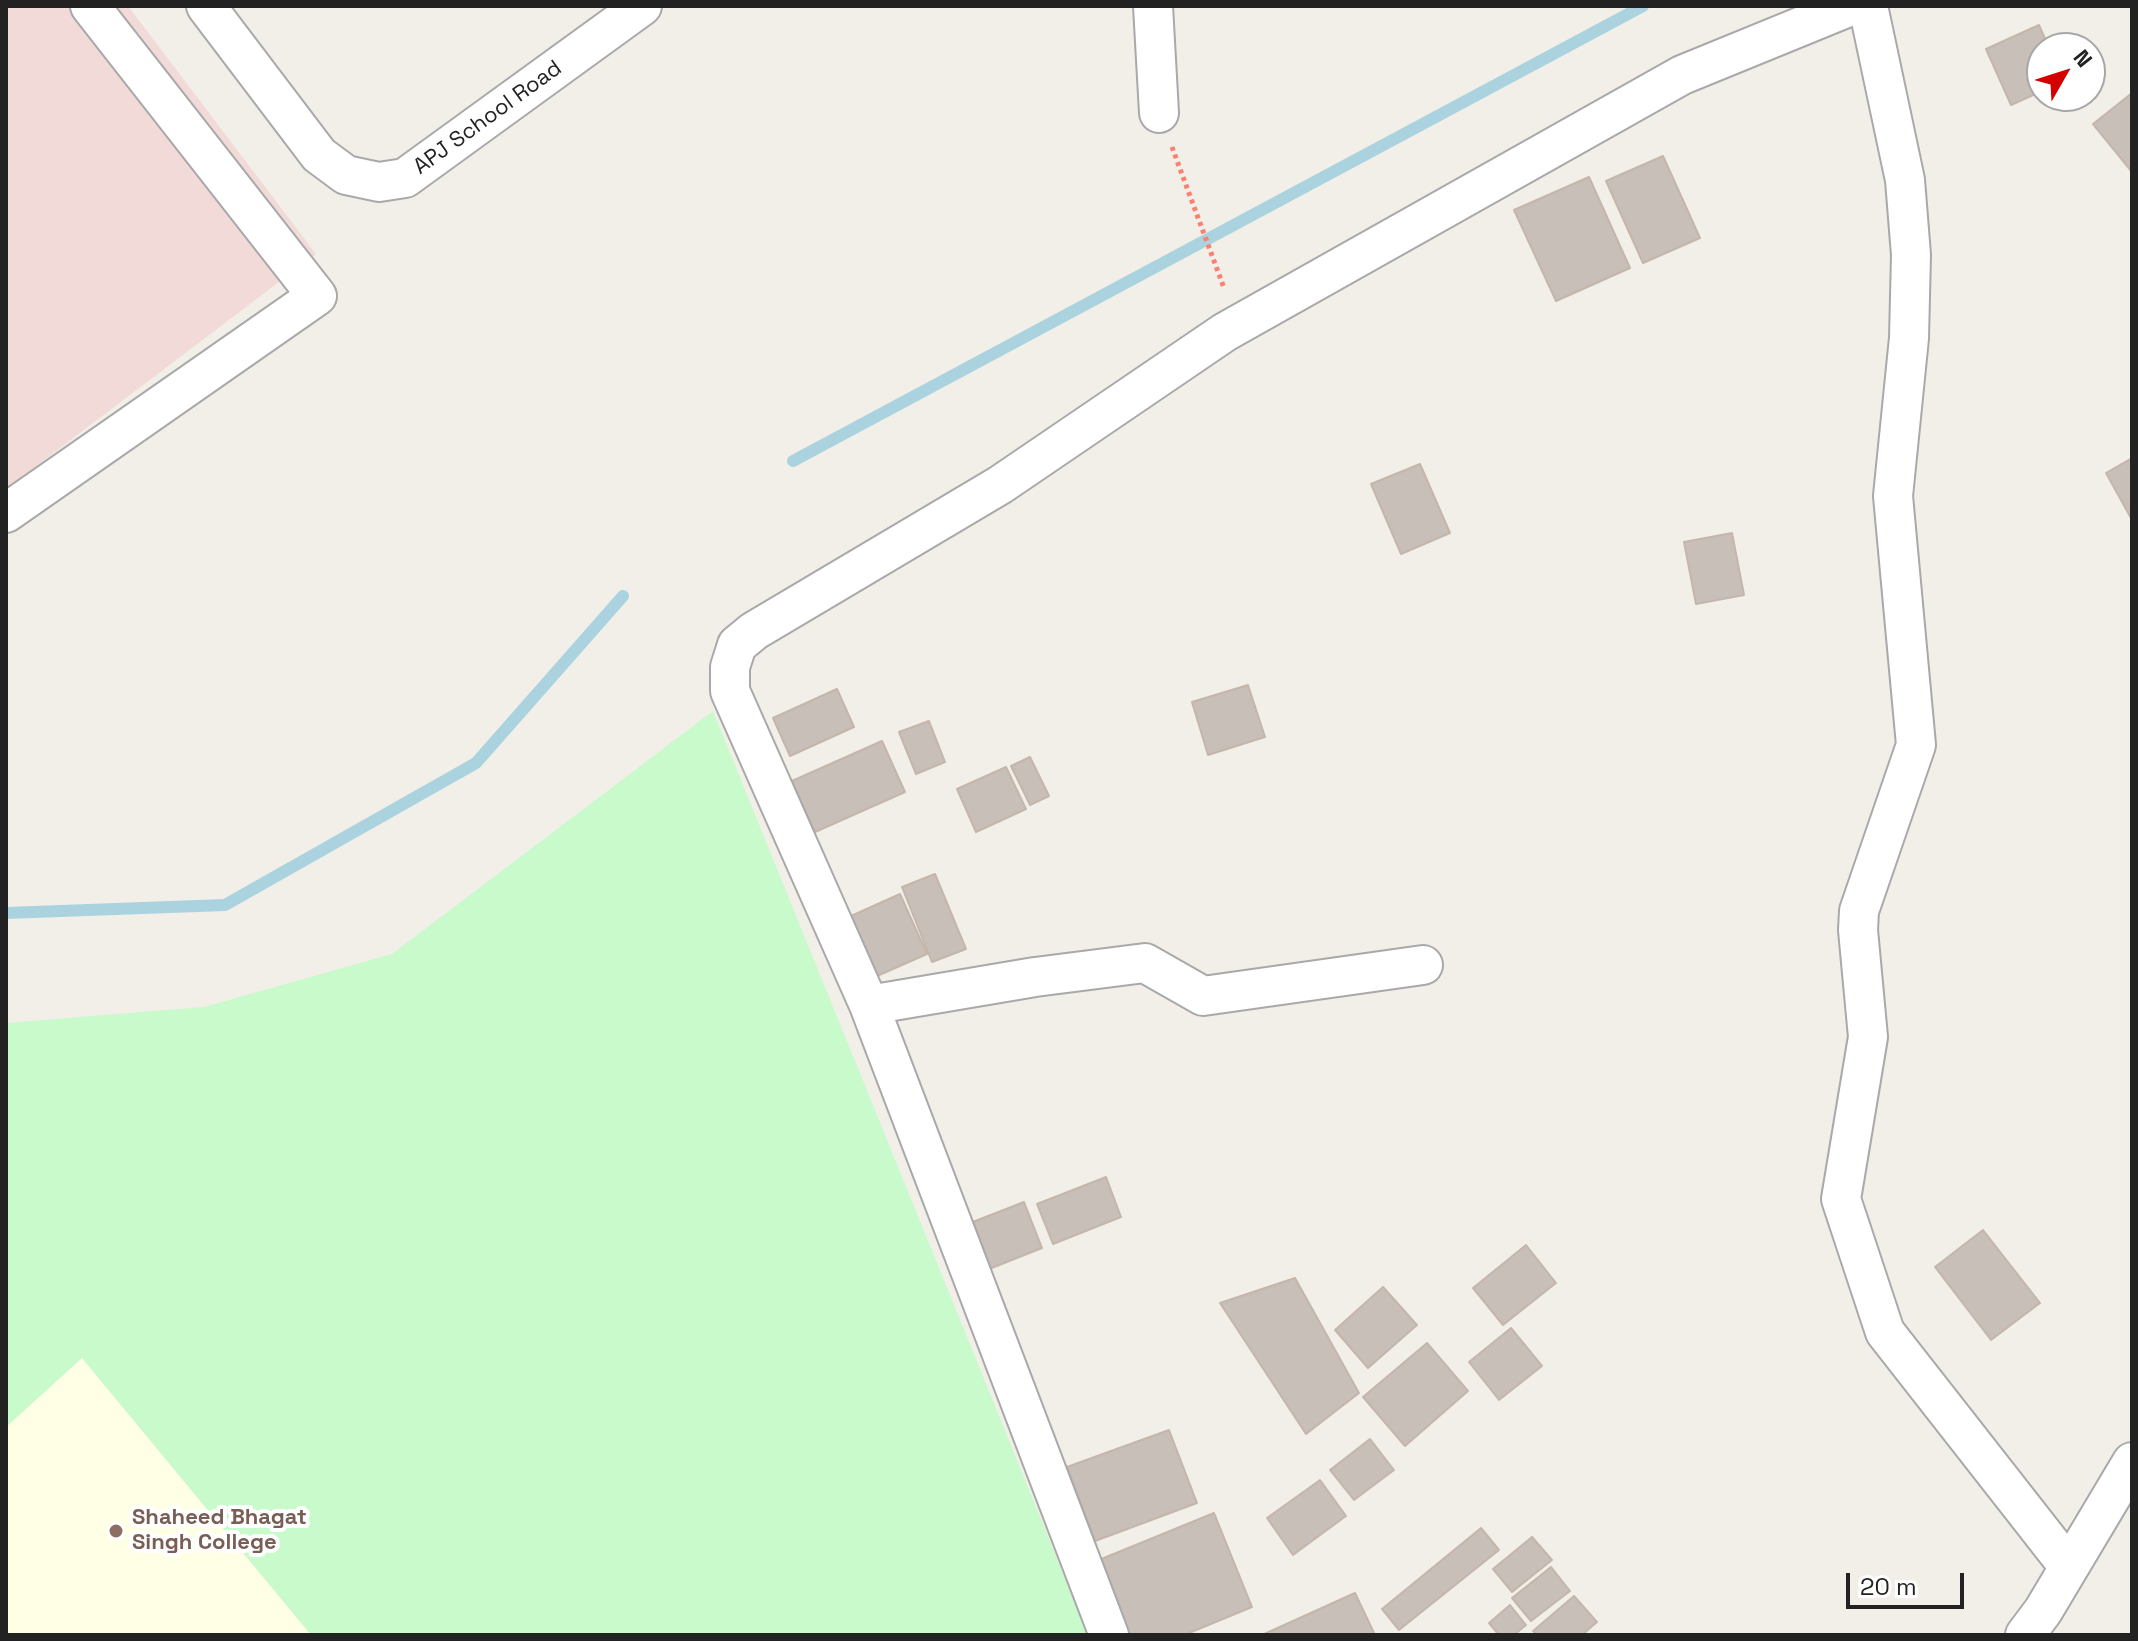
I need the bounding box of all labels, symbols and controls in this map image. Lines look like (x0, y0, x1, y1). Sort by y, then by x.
north arrow (2026, 32, 2106, 112)
text: N (2068, 44, 2099, 73)
street label: APJ School Road (409, 55, 567, 181)
place label: Shaheed Bhagat Singh College (132, 1505, 307, 1556)
marker: Shaheed Bhagat Singh College (107, 1522, 125, 1540)
scale bar (1850, 1557, 1968, 1607)
text: 20 m (1860, 1571, 1917, 1602)

